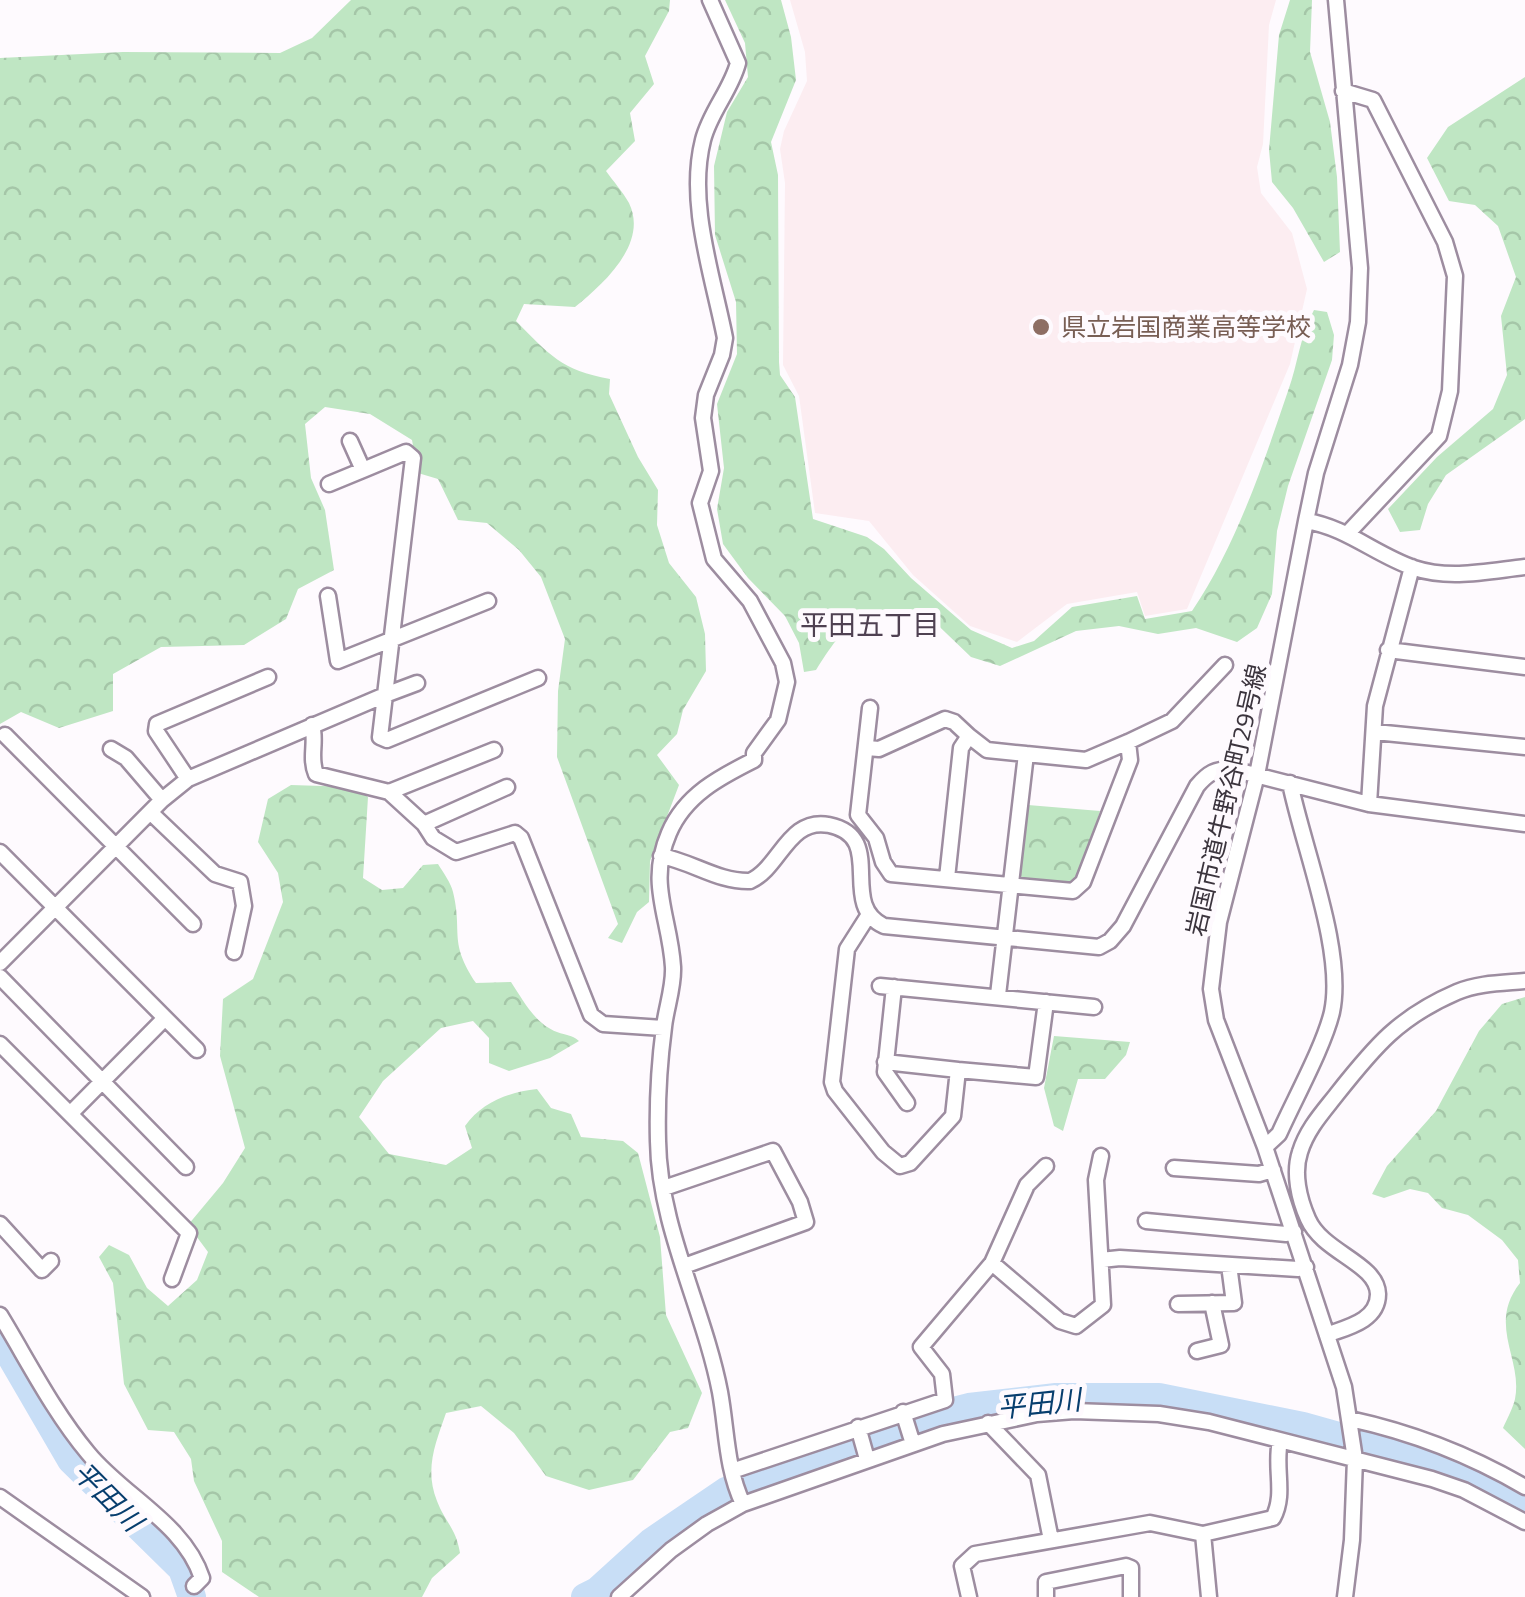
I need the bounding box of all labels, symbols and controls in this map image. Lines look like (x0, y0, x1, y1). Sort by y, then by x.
place label: 県立岩国商業高等学校 (1061, 308, 1311, 346)
marker: 県立岩国商業高等学校 (1030, 316, 1052, 338)
district label: 平田五丁目 (800, 603, 940, 646)
street label: 岩国市道牛野谷町29号線 (1176, 660, 1276, 940)
water label: 平田川 (995, 1377, 1086, 1429)
water label: 平田川 (63, 1451, 155, 1543)

